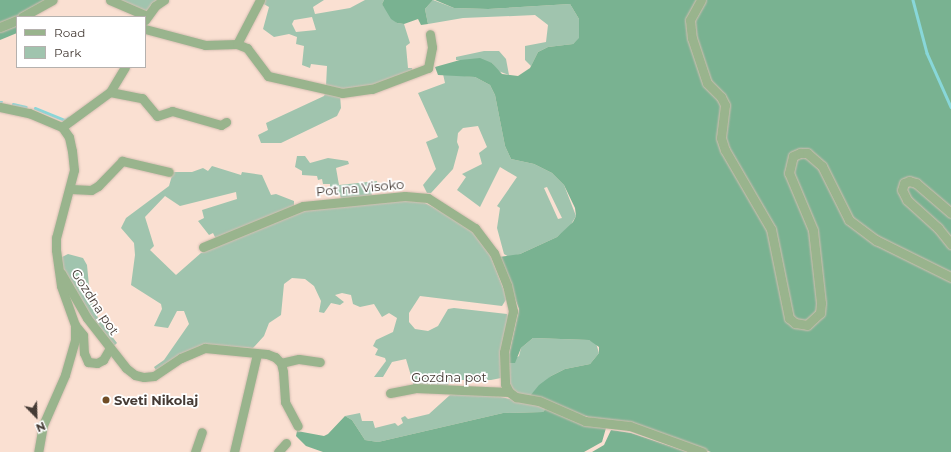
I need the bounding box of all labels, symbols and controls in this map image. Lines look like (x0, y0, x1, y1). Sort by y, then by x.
legend (16, 16, 146, 68)
text: Road (54, 25, 85, 40)
text: Park (54, 45, 81, 60)
street label: Pot na Visoko (315, 176, 405, 200)
street label: Gozdna pot (68, 266, 122, 338)
street label: Gozdna pot (411, 369, 487, 385)
place label: Sveti Nikolaj (114, 392, 198, 408)
marker: Sveti Nikolaj (101, 395, 111, 405)
north arrow (16, 396, 56, 436)
text: N (34, 419, 48, 435)

